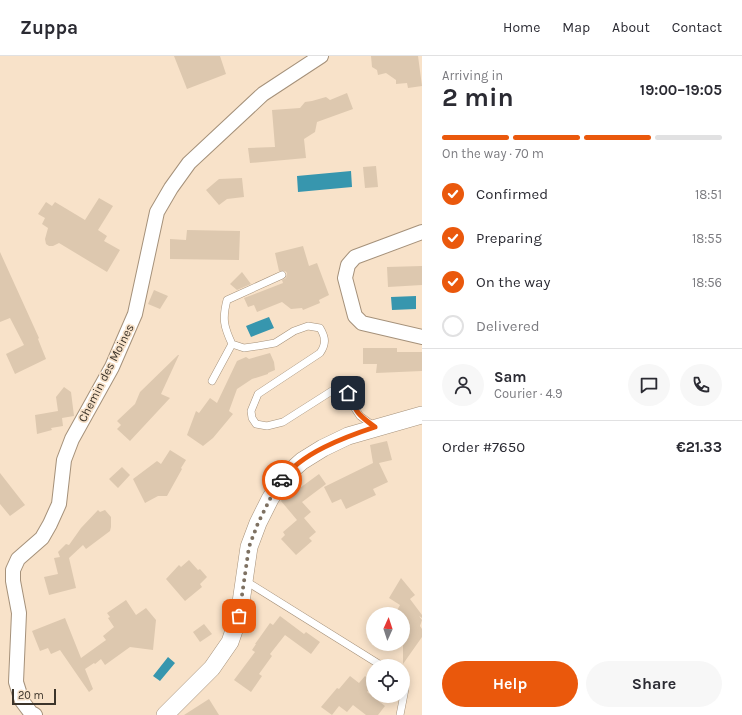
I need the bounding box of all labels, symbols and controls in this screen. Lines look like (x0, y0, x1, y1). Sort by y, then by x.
text: Zuppa (20, 17, 78, 39)
text: Home (503, 19, 540, 36)
text: Map (562, 19, 590, 36)
text: About (612, 19, 650, 36)
text: Contact (672, 19, 722, 36)
text: Arriving in (442, 68, 503, 83)
text: 19:00–19:05 (640, 81, 722, 99)
text: 2 min (442, 82, 514, 113)
text: On the way · 70 m (442, 146, 544, 161)
icon: check (442, 183, 464, 205)
text: Confirmed (476, 185, 548, 203)
text: 18:51 (695, 187, 722, 202)
icon: check (442, 227, 464, 249)
text: Preparing (476, 229, 542, 247)
text: 18:55 (692, 231, 722, 246)
icon: check (442, 271, 464, 293)
text: On the way (476, 273, 550, 291)
text: 18:56 (692, 275, 722, 290)
text: Delivered (476, 317, 540, 335)
street label: Chemin des Moines (75, 322, 137, 424)
button: person (442, 364, 484, 406)
button: chat (628, 364, 670, 406)
button: phone (680, 364, 722, 406)
text: Sam (494, 368, 527, 386)
pin (331, 376, 365, 410)
icon: home (337, 382, 359, 404)
text: Courier · 4.9 (494, 386, 563, 401)
text: Order #7650 (442, 438, 525, 456)
text: €21.33 (676, 438, 722, 456)
courier (262, 460, 302, 500)
icon: car (271, 469, 293, 491)
pin (222, 599, 256, 633)
icon: bag (228, 605, 250, 627)
north arrow (366, 607, 410, 651)
map controls (366, 607, 410, 703)
button: locate (366, 659, 410, 703)
button: Help (442, 661, 578, 707)
button: Share (586, 661, 722, 707)
scale bar (12, 687, 56, 706)
text: 20 m (18, 689, 44, 702)

